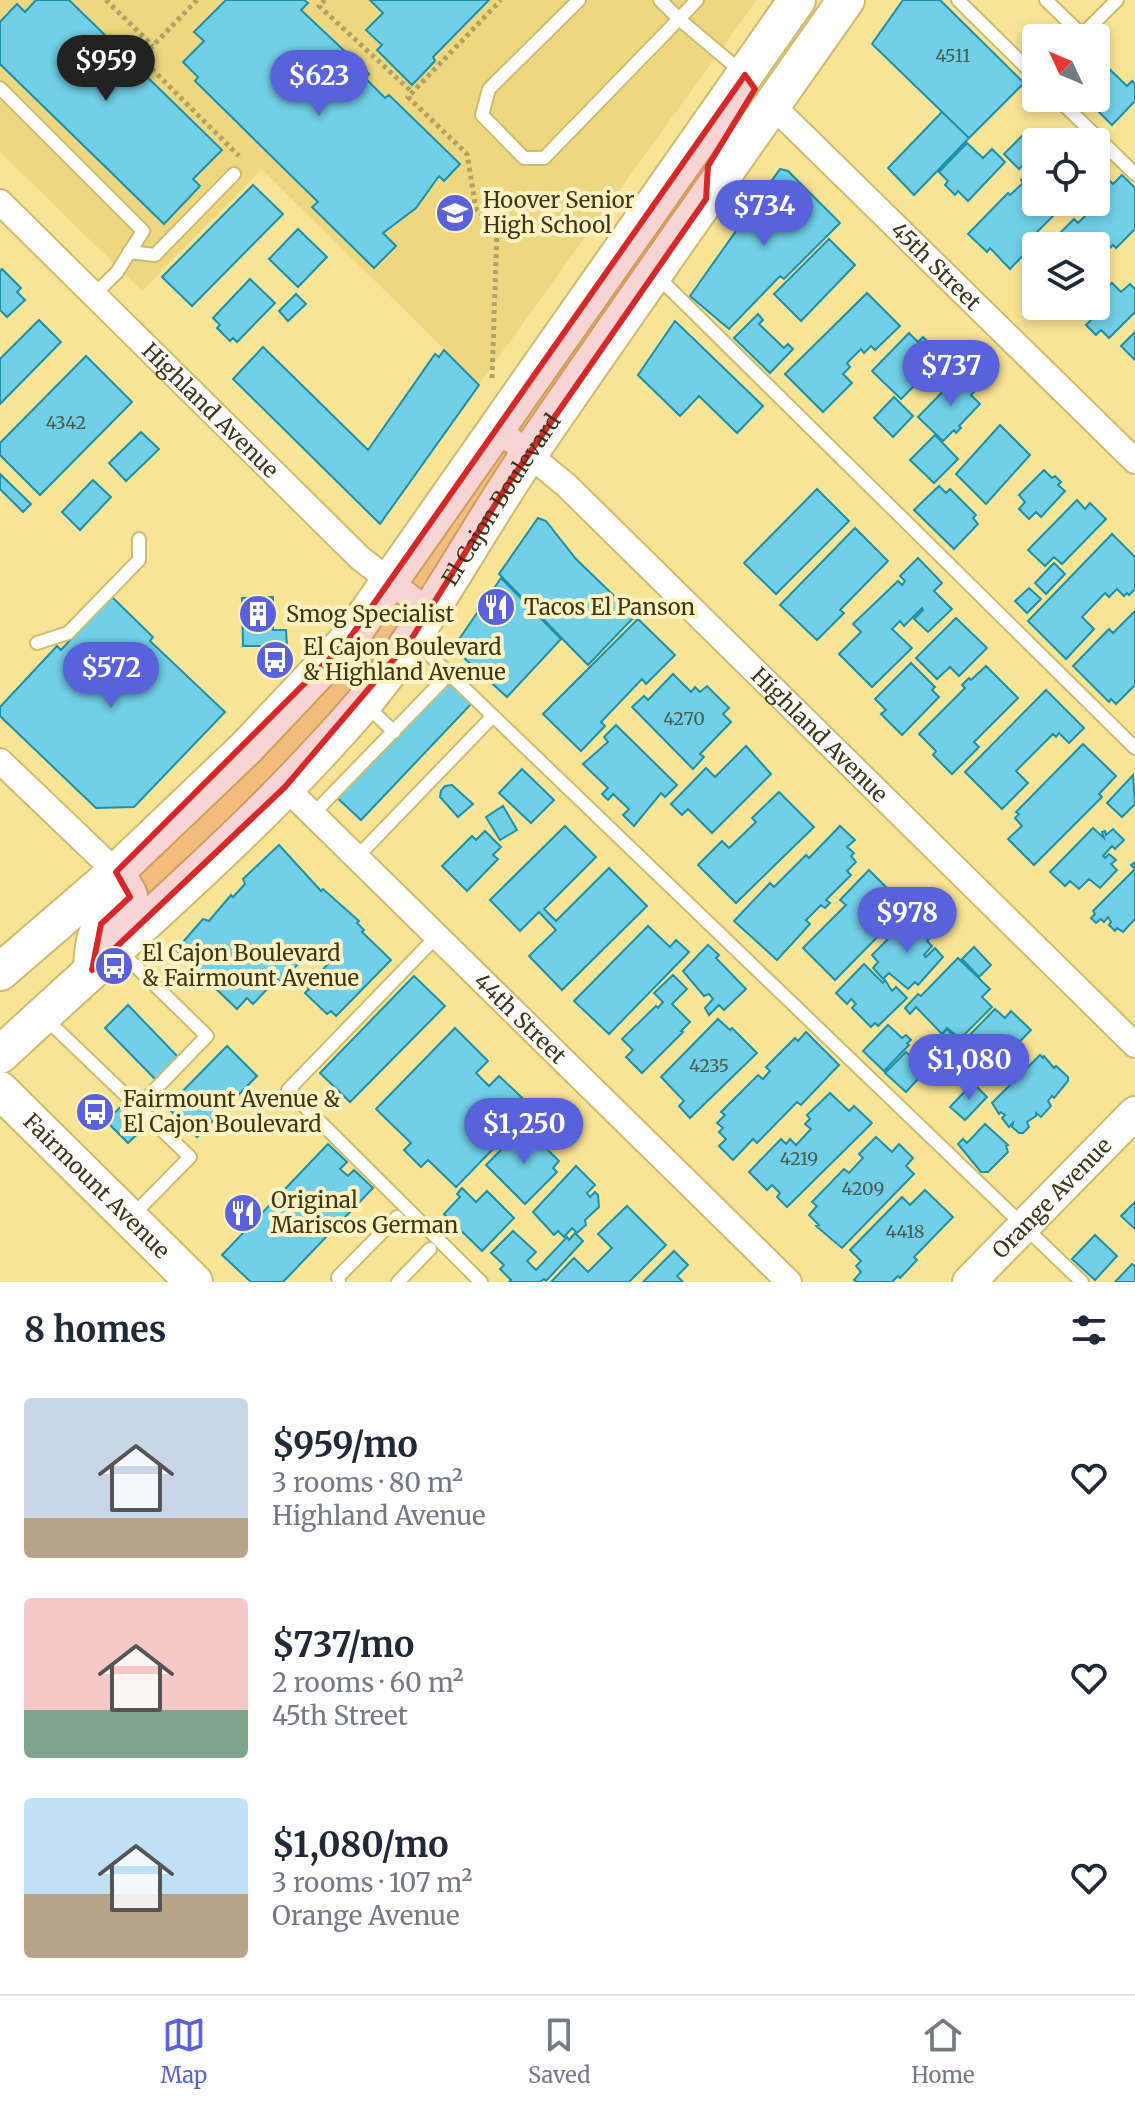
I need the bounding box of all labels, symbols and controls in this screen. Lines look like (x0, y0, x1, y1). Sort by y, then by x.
north arrow (1022, 24, 1110, 112)
map controls (1022, 24, 1110, 320)
pin: $959 (59, 35, 153, 103)
text: $959 (75, 44, 137, 77)
house number: 4511 (936, 44, 970, 67)
pin: $623 (272, 50, 366, 118)
text: $623 (288, 59, 350, 92)
button: locate (1022, 128, 1110, 216)
pin: $734 (717, 180, 811, 248)
place label: Hoover Senior High School (483, 186, 634, 239)
text: $734 (733, 189, 795, 222)
school or university icon: Hoover Senior High School (434, 192, 476, 234)
street label: 45th Street (885, 216, 987, 317)
button: layers (1022, 232, 1110, 320)
street label: Highland Avenue (136, 337, 285, 484)
pin: $737 (904, 340, 998, 408)
text: $737 (921, 349, 981, 382)
street label: El Cajon Boulevard (436, 408, 566, 591)
house number: 4342 (46, 411, 86, 434)
restaurant icon: Tacos El Panson (475, 586, 517, 628)
building icon: Smog Specialist (237, 593, 279, 635)
place label: Tacos El Panson (524, 593, 696, 621)
place label: Smog Specialist (286, 600, 455, 628)
place label: El Cajon Boulevard & Highland Avenue (303, 633, 506, 686)
bus stop icon: El Cajon Boulevard & Highland Avenue (254, 639, 296, 681)
pin: $572 (64, 642, 158, 710)
text: $572 (81, 651, 141, 684)
street label: Highland Avenue (745, 661, 894, 808)
house number: 4270 (663, 707, 705, 730)
pin: $978 (860, 887, 954, 955)
text: $978 (876, 896, 938, 929)
place label: El Cajon Boulevard & Fairmount Avenue (142, 939, 359, 992)
bus stop icon: El Cajon Boulevard & Fairmount Avenue (93, 945, 135, 987)
street label: 44th Street (469, 967, 573, 1070)
pin: $1,080 (904, 1034, 1034, 1102)
text: $1,080 (926, 1043, 1012, 1076)
house number: 4235 (689, 1054, 729, 1077)
place label: Fairmount Avenue & El Cajon Boulevard (123, 1085, 340, 1138)
bus stop icon: Fairmount Avenue & El Cajon Boulevard (74, 1091, 116, 1133)
pin: $1,250 (459, 1098, 589, 1166)
street label: Fairmount Avenue (17, 1107, 176, 1264)
text: $1,250 (482, 1107, 566, 1140)
street label: Orange Avenue (986, 1131, 1117, 1264)
house number: 4219 (780, 1147, 818, 1170)
house number: 4209 (842, 1177, 884, 1200)
place label: Original Mariscos German (271, 1186, 459, 1239)
restaurant icon: Original Mariscos German (222, 1192, 264, 1234)
house number: 4418 (885, 1220, 925, 1243)
icon: filters (1067, 1308, 1111, 1352)
text: 8 homes (24, 1309, 166, 1351)
text: $959/mo (272, 1424, 418, 1466)
icon: home (88, 1430, 184, 1526)
icon: heart (1067, 1456, 1111, 1500)
text: 3 rooms · 80 m² (272, 1466, 463, 1499)
text: Highland Avenue (272, 1499, 486, 1532)
text: $737/mo (272, 1624, 414, 1666)
icon: home (88, 1630, 184, 1726)
icon: heart (1067, 1656, 1111, 1700)
text: 2 rooms · 60 m² (272, 1666, 464, 1699)
text: 45th Street (272, 1699, 408, 1732)
text: $1,080/mo (272, 1824, 449, 1866)
icon: home (88, 1830, 184, 1926)
icon: heart (1067, 1856, 1111, 1900)
text: 3 rooms · 107 m² (272, 1866, 472, 1899)
text: Orange Avenue (272, 1899, 460, 1932)
tab: Map (160, 2013, 207, 2089)
tab: Saved (528, 2013, 590, 2089)
tab: Home (911, 2013, 975, 2089)

